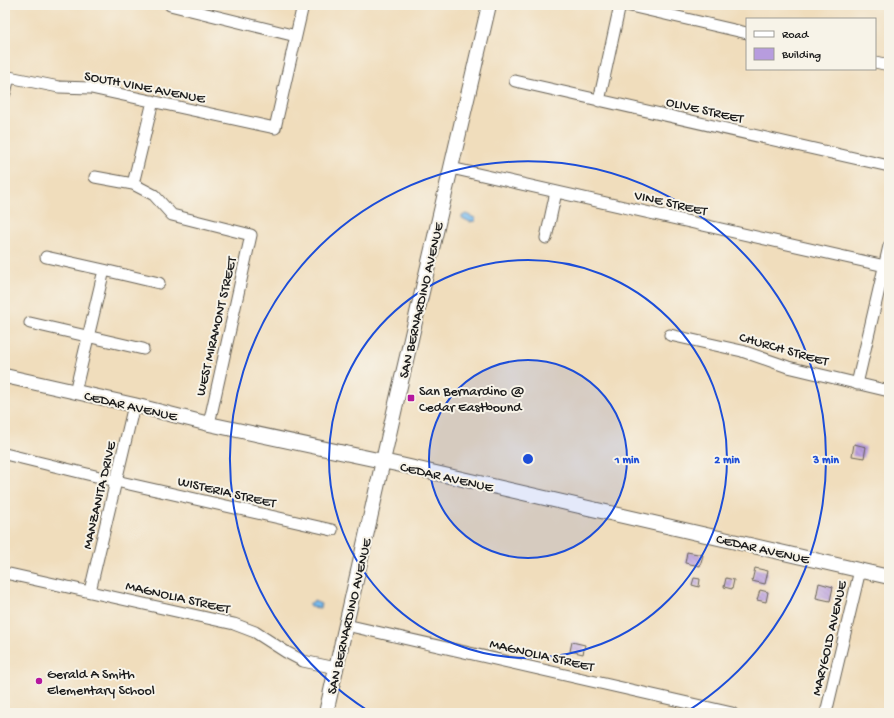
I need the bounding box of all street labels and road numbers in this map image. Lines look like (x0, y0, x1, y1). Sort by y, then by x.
street label: SOUTH VINE AVENUE (83, 68, 208, 109)
street label: OLIVE STREET (664, 94, 745, 129)
street label: VINE STREET (631, 188, 709, 221)
street label: SAN BERNARDINO AVENUE (396, 220, 449, 380)
street label: WEST MIRAMONT STREET (193, 255, 242, 398)
street label: CHURCH STREET (737, 330, 830, 371)
street label: CEDAR AVENUE (82, 388, 180, 427)
street label: MANZANITA DRIVE (80, 439, 121, 551)
street label: CEDAR AVENUE (398, 459, 496, 498)
street label: WISTERIA STREET (176, 474, 278, 513)
street label: CEDAR AVENUE (714, 531, 812, 570)
street label: SAN BERNARDINO AVENUE (324, 536, 377, 696)
street label: MAGNOLIA STREET (124, 578, 232, 619)
street label: MARYGOLD AVENUE (809, 578, 852, 698)
street label: MAGNOLIA STREET (488, 636, 596, 677)

